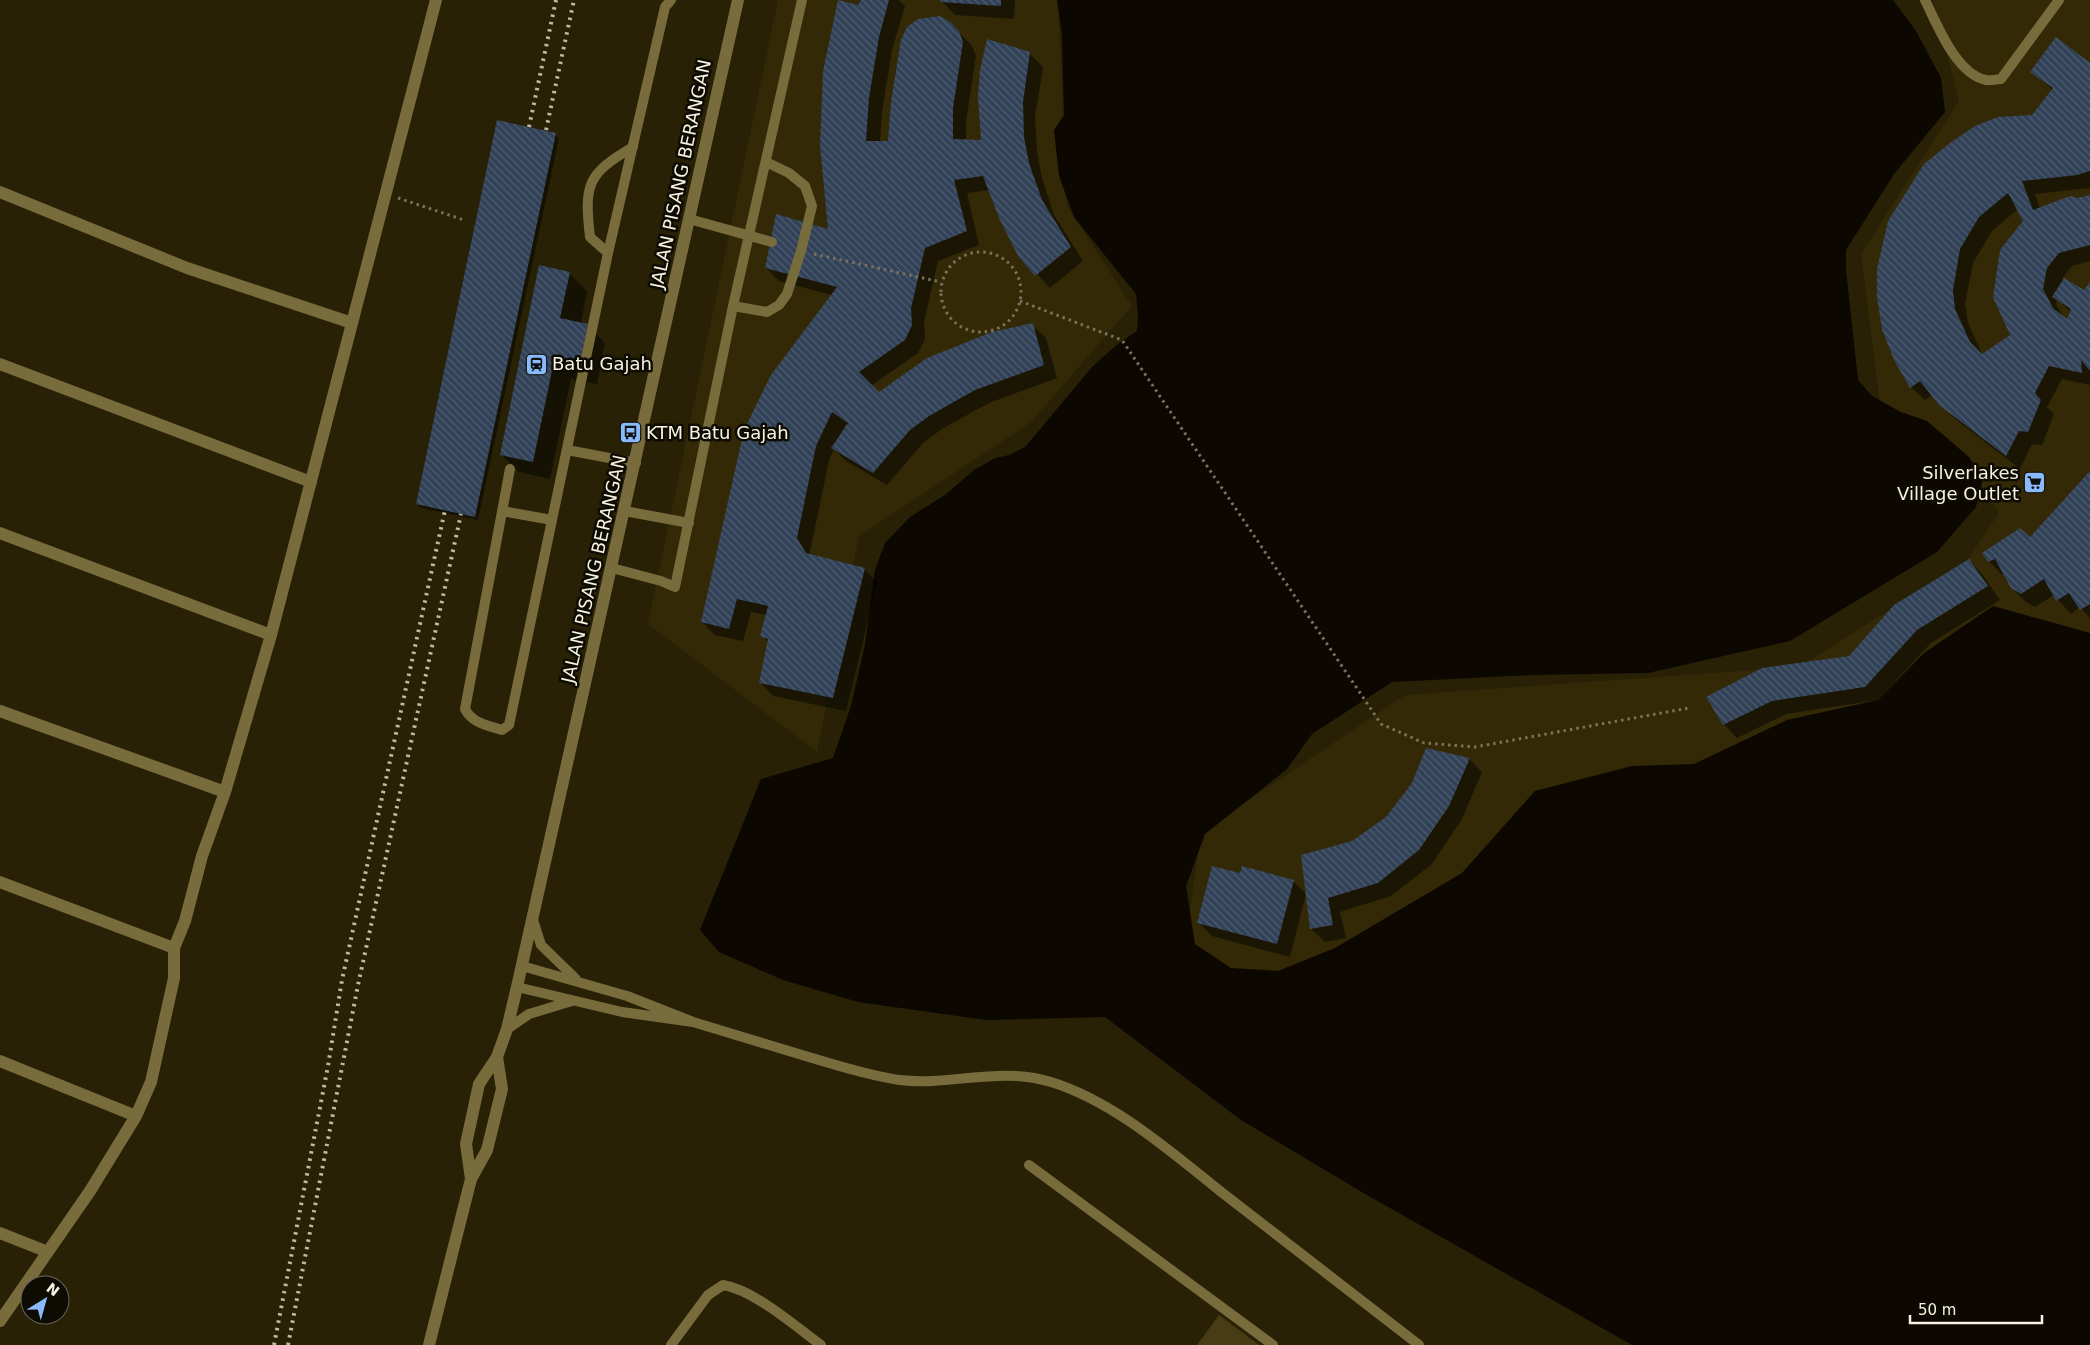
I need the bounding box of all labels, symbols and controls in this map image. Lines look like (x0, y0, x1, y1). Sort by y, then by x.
street label: JALAN PISANG BERANGAN (646, 57, 715, 291)
station icon: Batu Gajah (524, 352, 548, 376)
place label: Batu Gajah (552, 353, 652, 374)
bus stop icon: KTM Batu Gajah (618, 421, 642, 445)
place label: KTM Batu Gajah (646, 422, 789, 443)
street label: JALAN PISANG BERANGAN (557, 453, 630, 686)
place label: Silverlakes Village Outlet (1897, 462, 2019, 504)
supermarket icon: Silverlakes Village Outlet (2023, 471, 2047, 495)
north arrow (20, 1275, 70, 1325)
text: N (43, 1280, 62, 1300)
scale bar (1910, 1292, 2042, 1324)
text: 50 m (1918, 1301, 1956, 1319)

